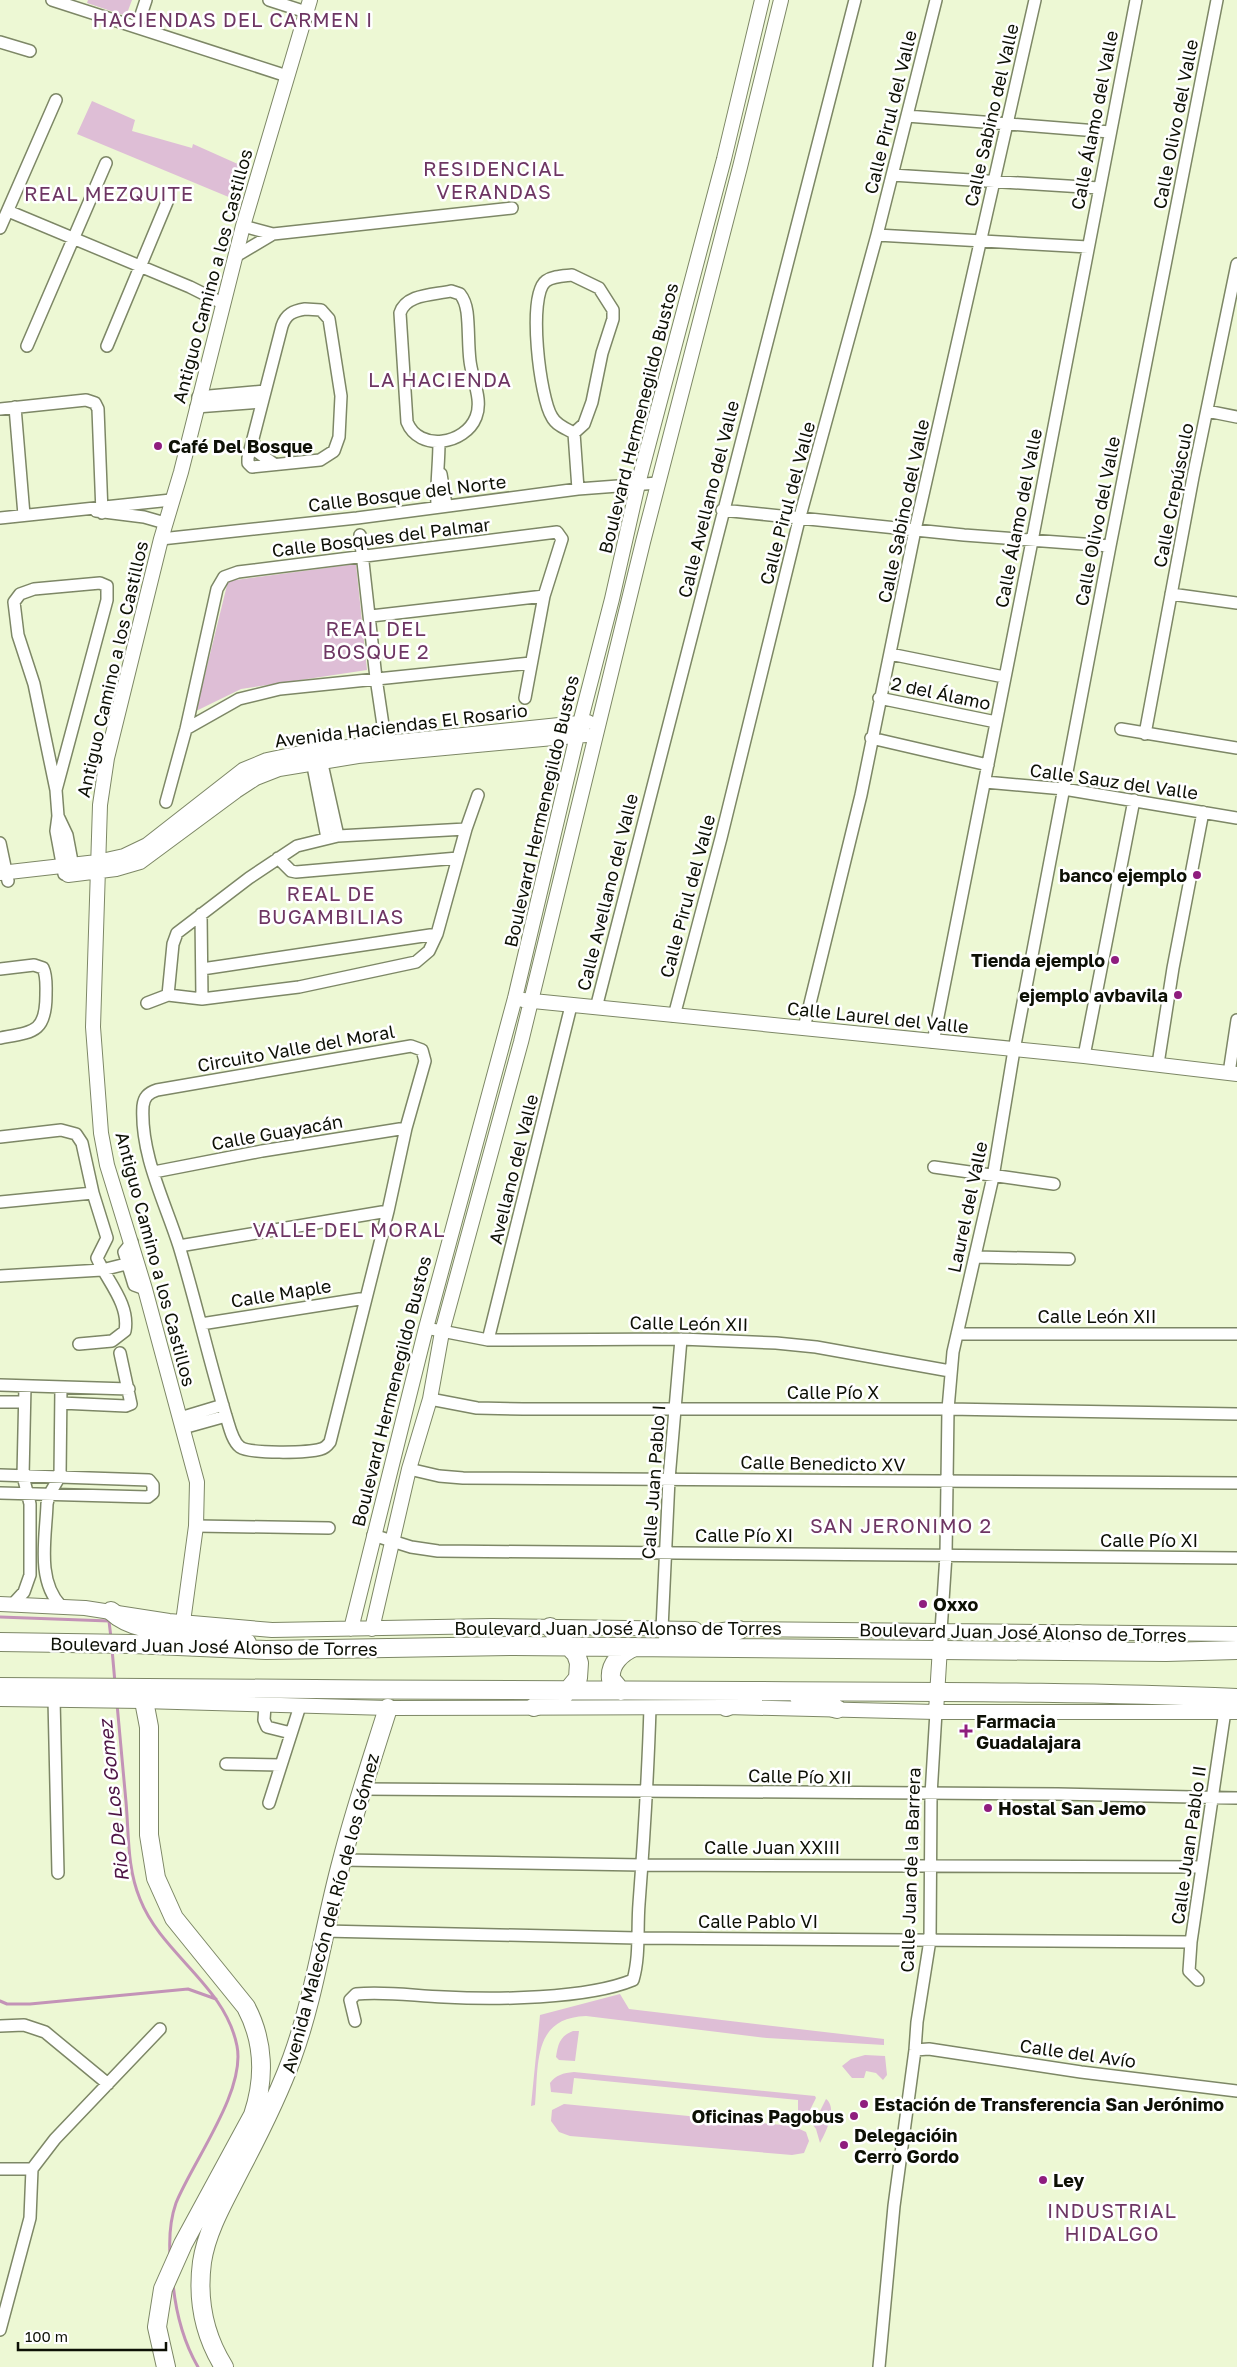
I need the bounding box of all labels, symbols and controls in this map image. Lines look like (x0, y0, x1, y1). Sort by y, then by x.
district label: HACIENDAS DEL CARMEN I (93, 7, 373, 31)
street label: Calle Sabino del Valle (959, 21, 1023, 209)
street label: Calle Pirul del Valle (859, 28, 921, 196)
street label: Calle Álamo del Valle (1066, 28, 1122, 212)
street label: Calle Olivo del Valle (1148, 37, 1202, 211)
street label: Antiguo Camino a los Castillos (167, 146, 257, 406)
district label: RESIDENCIAL VERANDAS (423, 156, 565, 203)
district label: REAL MEZQUITE (24, 181, 194, 205)
street label: Boulevard Hermenegildo Bustos (594, 280, 682, 556)
district label: LA HACIENDA (368, 367, 512, 391)
street label: Calle Avellano del Valle (673, 398, 743, 600)
street label: Calle Sabino del Valle (873, 417, 933, 605)
street label: Calle Pirul del Valle (755, 419, 819, 587)
street label: Calle Crepúsculo (1148, 421, 1198, 569)
street label: Calle Álamo del Valle (990, 426, 1046, 610)
street label: Calle Olivo del Valle (1070, 434, 1124, 608)
place label: Café Del Bosque (168, 435, 313, 457)
marker: Café Del Bosque (152, 440, 164, 452)
street label: Calle Bosque del Norte (307, 470, 507, 516)
street label: Calle Bosques del Palmar (270, 513, 492, 561)
street label: Antiguo Camino a los Castillos (72, 539, 152, 799)
district label: REAL DEL BOSQUE 2 (322, 616, 430, 663)
street label: 2 del Álamo (889, 672, 993, 714)
street label: Boulevard Hermenegildo Bustos (499, 673, 583, 949)
street label: Avenida Haciendas El Rosario (273, 699, 529, 751)
street label: Calle Sauz del Valle (1028, 758, 1200, 804)
street label: Calle Avellano del Valle (572, 791, 642, 993)
street label: Calle Pirul del Valle (655, 812, 719, 980)
place label: banco ejemplo (1059, 864, 1187, 886)
marker: banco ejemplo (1191, 869, 1203, 881)
district label: REAL DE BUGAMBILIAS (258, 881, 404, 928)
place label: Tienda ejemplo (971, 949, 1105, 971)
marker: Tienda ejemplo (1109, 954, 1121, 966)
place label: ejemplo avbavila (1019, 984, 1168, 1006)
marker: ejemplo avbavila (1172, 989, 1184, 1001)
street label: Calle Laurel del Valle (786, 997, 970, 1037)
street label: Circuito Valle del Moral (196, 1020, 397, 1076)
street label: Avellano del Valle (484, 1092, 542, 1246)
street label: Calle Guayacán (210, 1110, 344, 1154)
street label: Antiguo Camino a los Castillos (111, 1129, 201, 1389)
street label: Laurel del Valle (942, 1139, 992, 1275)
district label: VALLE DEL MORAL (253, 1217, 446, 1241)
street label: Boulevard Hermenegildo Bustos (347, 1253, 435, 1529)
street label: Calle Maple (229, 1274, 333, 1312)
street label: Calle León XII (1038, 1305, 1156, 1327)
street label: Calle León XII (629, 1311, 749, 1335)
street label: Calle Pío X (787, 1381, 879, 1403)
street label: Calle Juan Pablo I (637, 1404, 669, 1560)
street label: Calle Benedicto XV (740, 1451, 906, 1475)
district label: SAN JERONIMO 2 (810, 1513, 992, 1537)
street label: Calle Pío XI (695, 1524, 793, 1546)
street label: Calle Pío XI (1100, 1529, 1198, 1551)
place label: Oxxo (933, 1593, 978, 1615)
marker: Oxxo (917, 1598, 929, 1610)
street label: Boulevard Juan José Alonso de Torres (454, 1617, 782, 1639)
street label: Boulevard Juan José Alonso de Torres (859, 1618, 1187, 1646)
street label: Boulevard Juan José Alonso de Torres (50, 1632, 378, 1660)
place label: Farmacia Guadalajara (976, 1710, 1081, 1753)
water label: Rio De Los Gomez (93, 1717, 133, 1883)
marker: Farmacia Guadalajara (960, 1725, 972, 1737)
street label: Avenida Malecón del Río de los Gómez (277, 1751, 383, 2075)
street label: Calle Pío XII (748, 1764, 852, 1788)
street label: Calle Juan Pablo II (1166, 1764, 1210, 1926)
street label: Calle Juan de la Barrera (895, 1767, 925, 1973)
place label: Hostal San Jemo (998, 1797, 1146, 1819)
marker: Hostal San Jemo (982, 1802, 994, 1814)
street label: Calle Juan XXIII (704, 1836, 840, 1858)
street label: Calle Pablo VI (698, 1910, 818, 1932)
street label: Calle del Avío (1018, 2034, 1138, 2072)
place label: Estación de Transferencia San Jerónimo (874, 2093, 1224, 2115)
marker: Estación de Transferencia San Jerónimo (858, 2098, 870, 2110)
place label: Oficinas Pagobus (691, 2105, 844, 2127)
marker: Oficinas Pagobus (848, 2110, 860, 2122)
place label: Delegacióin Cerro Gordo (854, 2124, 959, 2167)
marker: Delegacióin Cerro Gordo (838, 2139, 850, 2151)
place label: Ley (1053, 2169, 1085, 2191)
marker: Ley (1037, 2174, 1049, 2186)
district label: INDUSTRIAL HIDALGO (1047, 2198, 1177, 2245)
scale bar (18, 2320, 165, 2352)
text: 100 m (25, 2327, 68, 2345)

